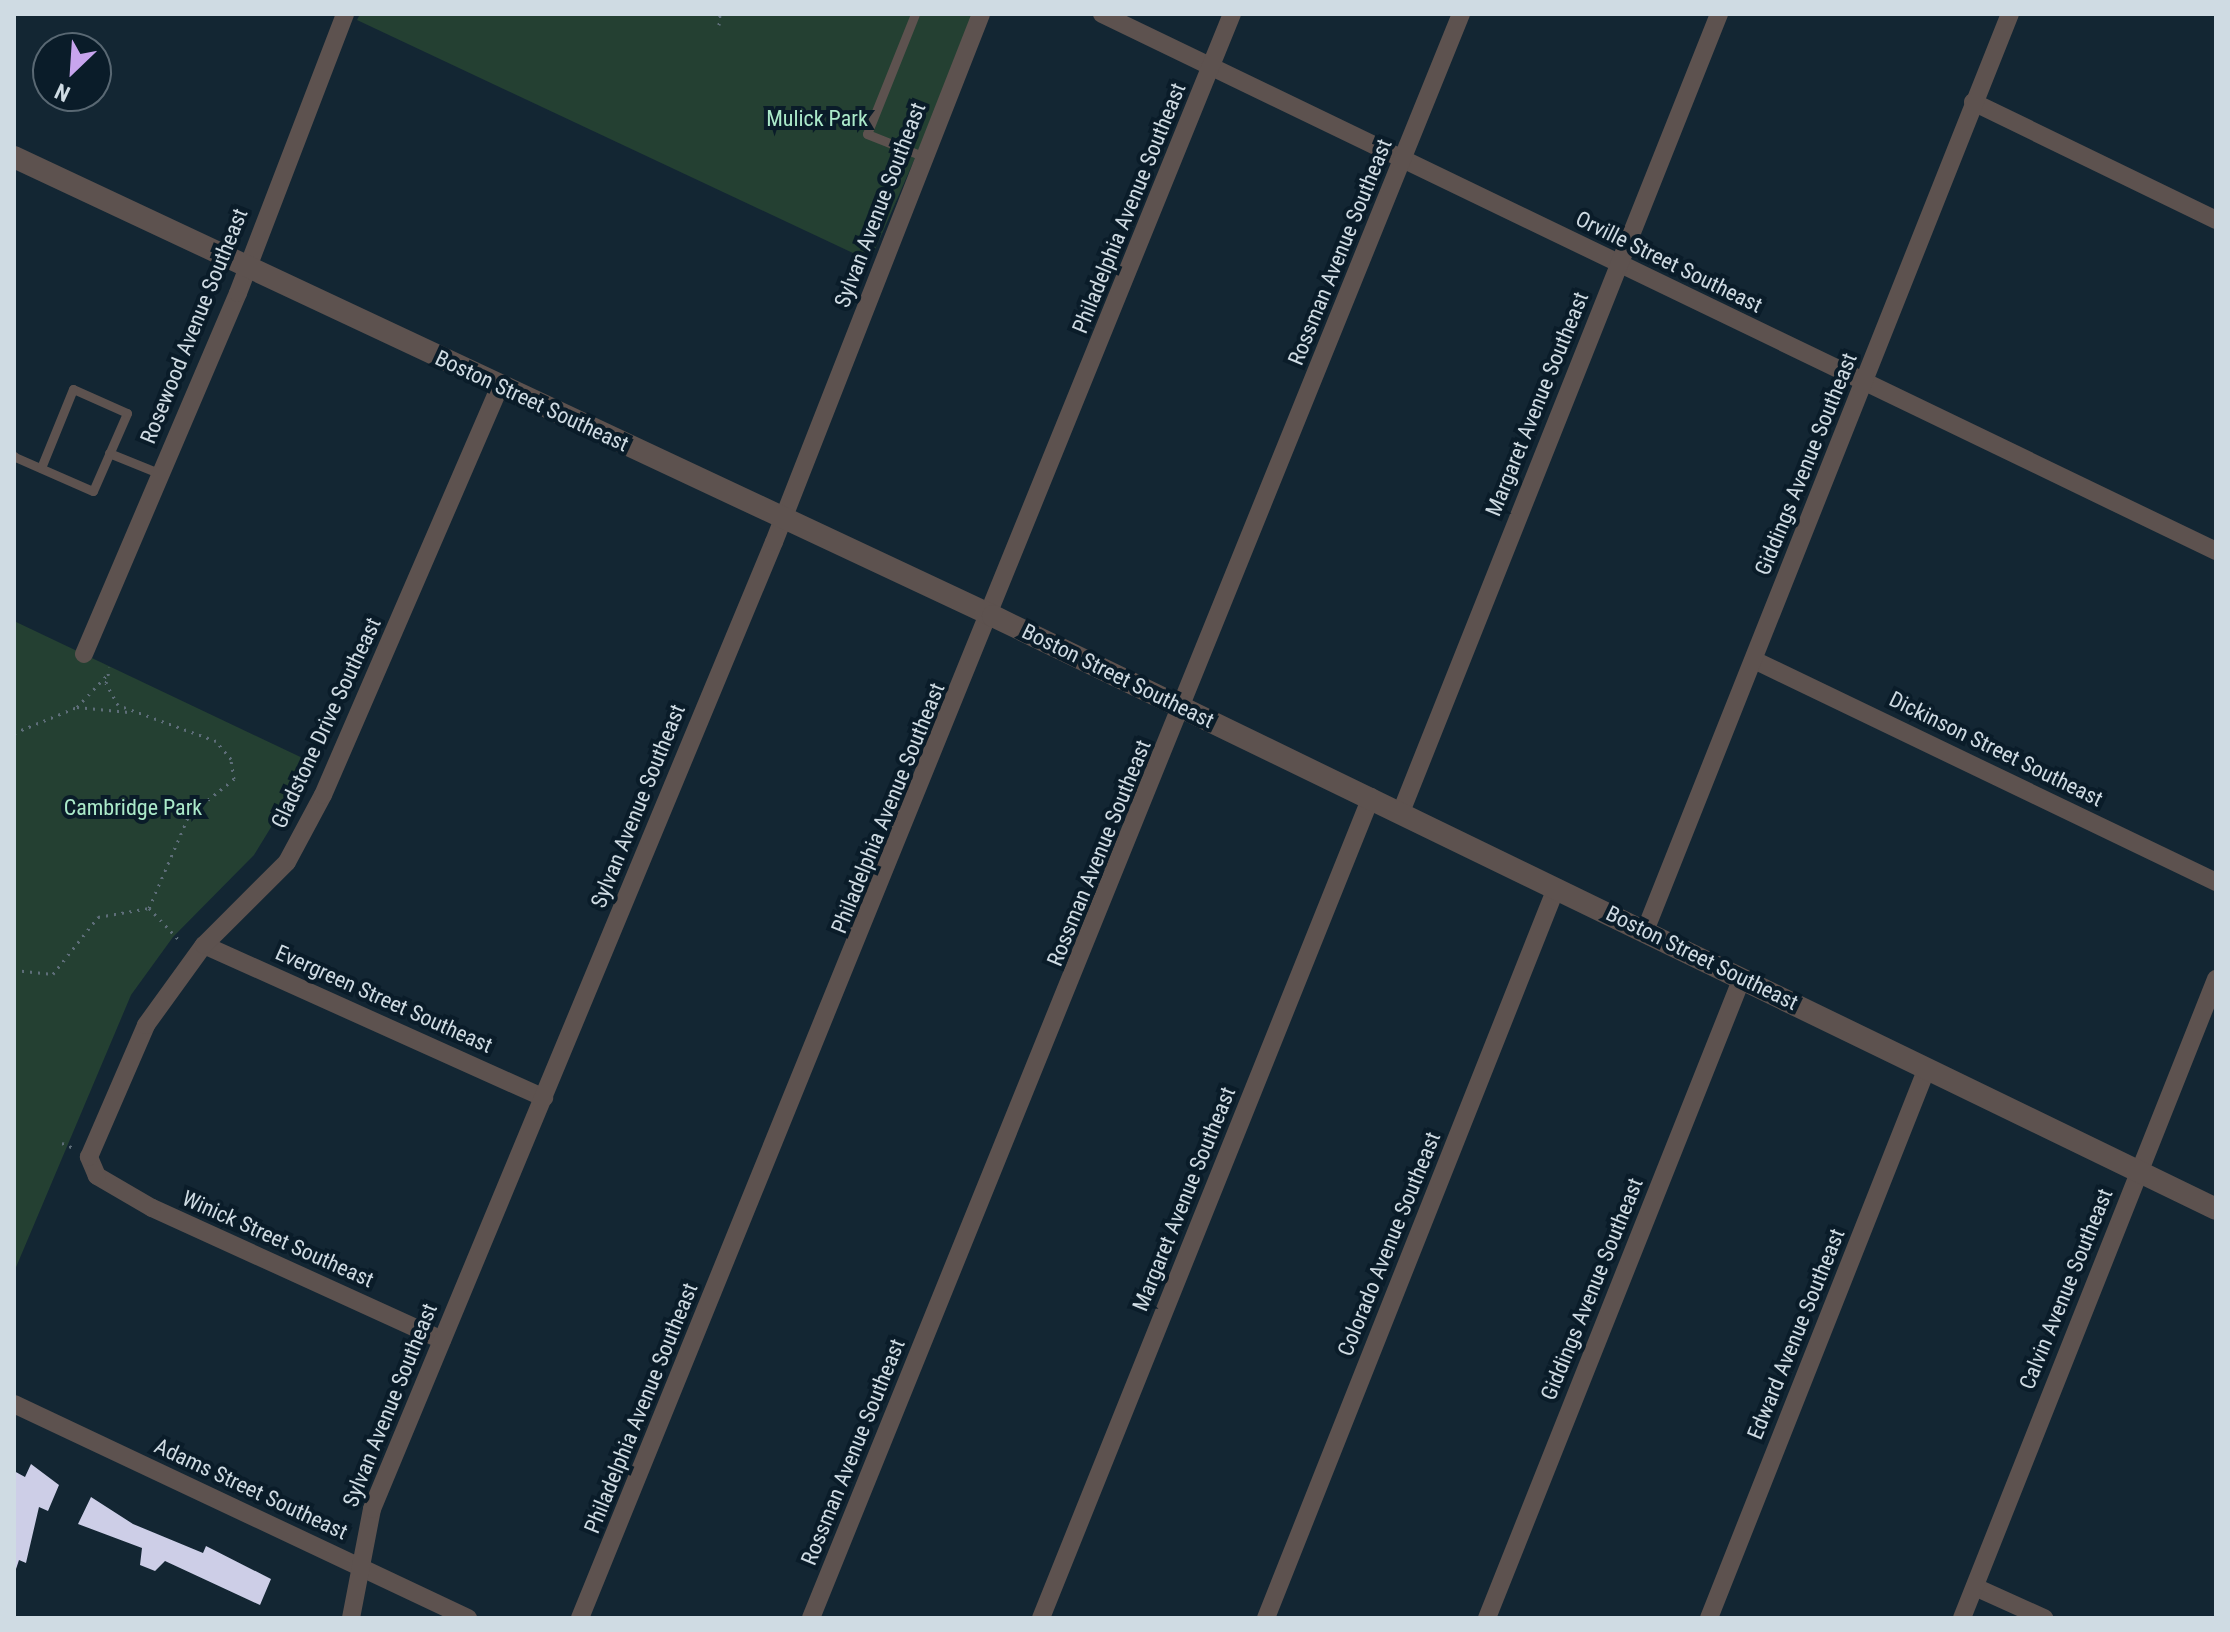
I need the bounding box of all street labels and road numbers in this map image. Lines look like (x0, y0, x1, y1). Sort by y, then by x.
street label: Philadelphia Avenue Southeast (1067, 79, 1191, 337)
street label: Sylvan Avenue Southeast (829, 99, 931, 311)
street label: Rossman Avenue Southeast (1283, 135, 1397, 369)
street label: Rosewood Avenue Southeast (135, 205, 253, 447)
street label: Orville Street Southeast (1571, 205, 1767, 319)
street label: Margaret Avenue Southeast (1480, 288, 1594, 520)
street label: Boston Street Southeast (431, 345, 633, 457)
street label: Giddings Avenue Southeast (1749, 349, 1863, 579)
street label: Gladstone Drive Southeast (266, 613, 386, 833)
street label: Boston Street Southeast (1018, 618, 1218, 734)
street label: Philadelphia Avenue Southeast (826, 679, 950, 937)
street label: Dickinson Street Southeast (1885, 686, 2107, 812)
street label: Sylvan Avenue Southeast (585, 700, 691, 912)
street label: Rossman Avenue Southeast (1042, 736, 1156, 970)
street label: Boston Street Southeast (1602, 900, 1802, 1016)
street label: Evergreen Street Southeast (271, 939, 497, 1059)
street label: Margaret Avenue Southeast (1127, 1083, 1241, 1315)
street label: Colorado Avenue Southeast (1332, 1128, 1446, 1360)
street label: Giddings Avenue Southeast (1535, 1174, 1649, 1404)
street label: Winick Street Southeast (178, 1185, 378, 1293)
street label: Calvin Avenue Southeast (2014, 1185, 2118, 1393)
street label: Edward Avenue Southeast (1742, 1225, 1850, 1443)
street label: Philadelphia Avenue Southeast (579, 1279, 703, 1537)
street label: Sylvan Avenue Southeast (337, 1299, 443, 1511)
street label: Rossman Avenue Southeast (796, 1335, 910, 1569)
street label: Adams Street Southeast (150, 1433, 352, 1545)

